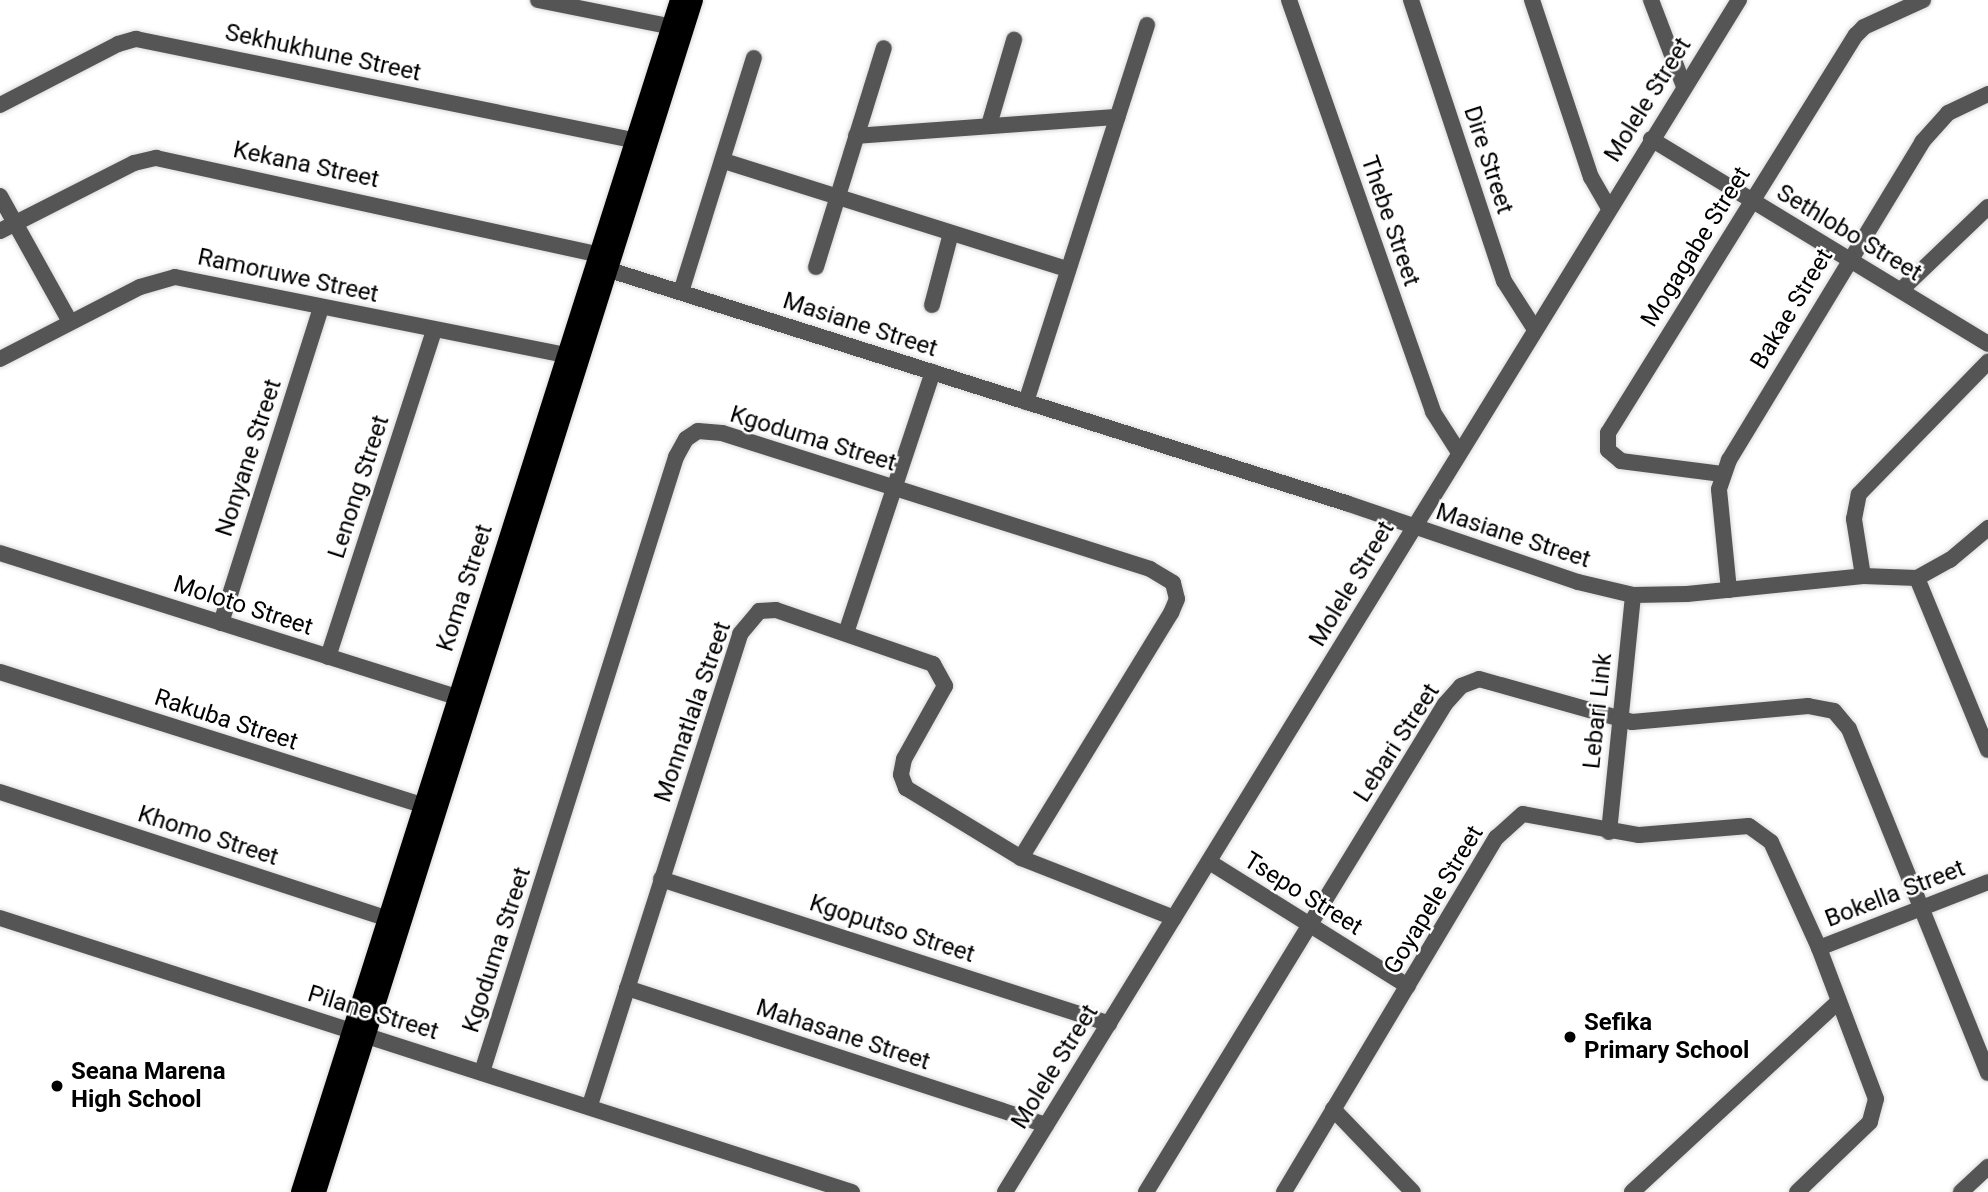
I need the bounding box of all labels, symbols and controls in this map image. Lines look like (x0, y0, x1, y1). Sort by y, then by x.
street label: Sekhukhune Street (222, 18, 424, 88)
street label: Molele Street (1598, 33, 1698, 167)
street label: Dire Street (1457, 103, 1519, 217)
street label: Kekana Street (230, 136, 382, 194)
street label: Thebe Street (1354, 152, 1426, 290)
street label: Mogagabe Street (1635, 162, 1757, 332)
street label: Sethlobo Street (1771, 178, 1927, 288)
street label: Ramoruwe Street (195, 243, 381, 309)
street label: Bakae Street (1745, 244, 1839, 374)
street label: Masiane Street (779, 287, 941, 363)
street label: Nonyane Street (210, 376, 288, 540)
street label: Kgoduma Street (727, 400, 899, 478)
street label: Lenong Street (322, 412, 396, 562)
street label: Masiane Street (1432, 498, 1594, 574)
street label: Molele Street (1303, 516, 1401, 652)
street label: Koma Street (431, 521, 499, 655)
street label: Moloto Street (170, 570, 316, 642)
street label: Monnatlala Street (649, 618, 737, 806)
street label: Lebari Link (1578, 652, 1618, 770)
street label: Lebari Street (1348, 678, 1446, 808)
street label: Rakuba Street (151, 683, 301, 757)
street label: Khomo Street (134, 800, 282, 872)
street label: Goyapele Street (1378, 821, 1490, 979)
street label: Tsepo Street (1238, 846, 1368, 942)
street label: Bokella Street (1821, 854, 1969, 934)
street label: Kgoduma Street (457, 864, 537, 1036)
street label: Kgoputso Street (806, 889, 978, 969)
street label: Pilane Street (304, 979, 442, 1047)
street label: Mahasane Street (752, 993, 934, 1077)
street label: Molele Street (1005, 1000, 1105, 1134)
place label: Sefika Primary School (1584, 1009, 1749, 1065)
marker: Sefika Primary School (1562, 1029, 1578, 1045)
place label: Seana Marena High School (71, 1058, 226, 1114)
marker: Seana Marena High School (49, 1078, 65, 1094)

